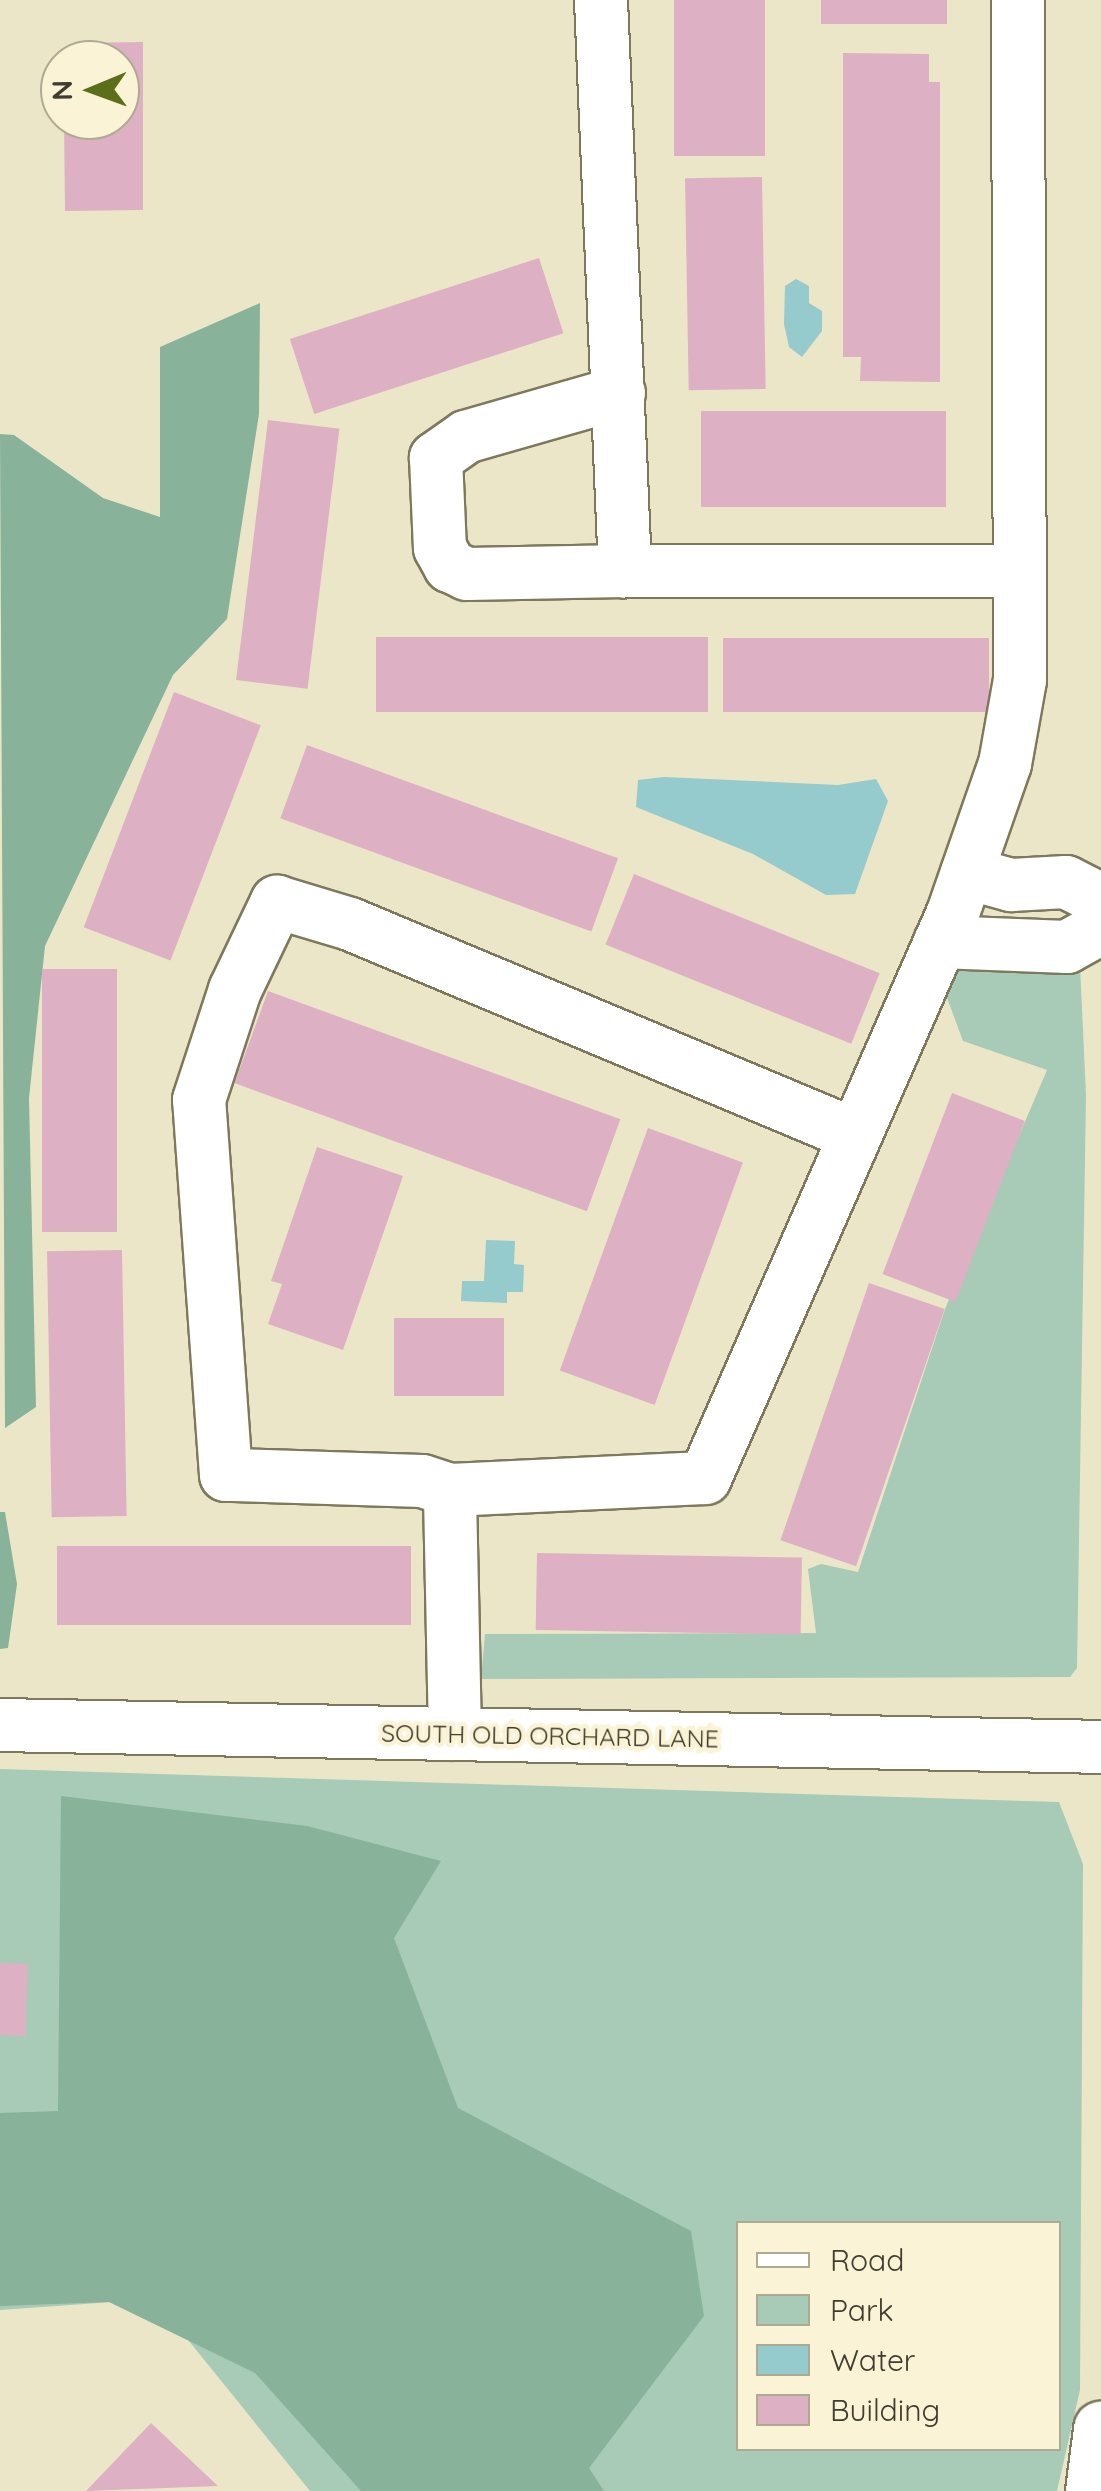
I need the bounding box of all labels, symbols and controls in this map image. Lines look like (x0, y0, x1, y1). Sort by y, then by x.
north arrow (40, 40, 140, 140)
text: N (44, 80, 79, 101)
street label: SOUTH OLD ORCHARD LANE (381, 1718, 719, 1754)
legend (736, 2221, 1061, 2451)
text: Road (830, 2241, 904, 2279)
text: Park (830, 2291, 894, 2329)
text: Water (830, 2341, 915, 2379)
text: Building (830, 2391, 940, 2429)

